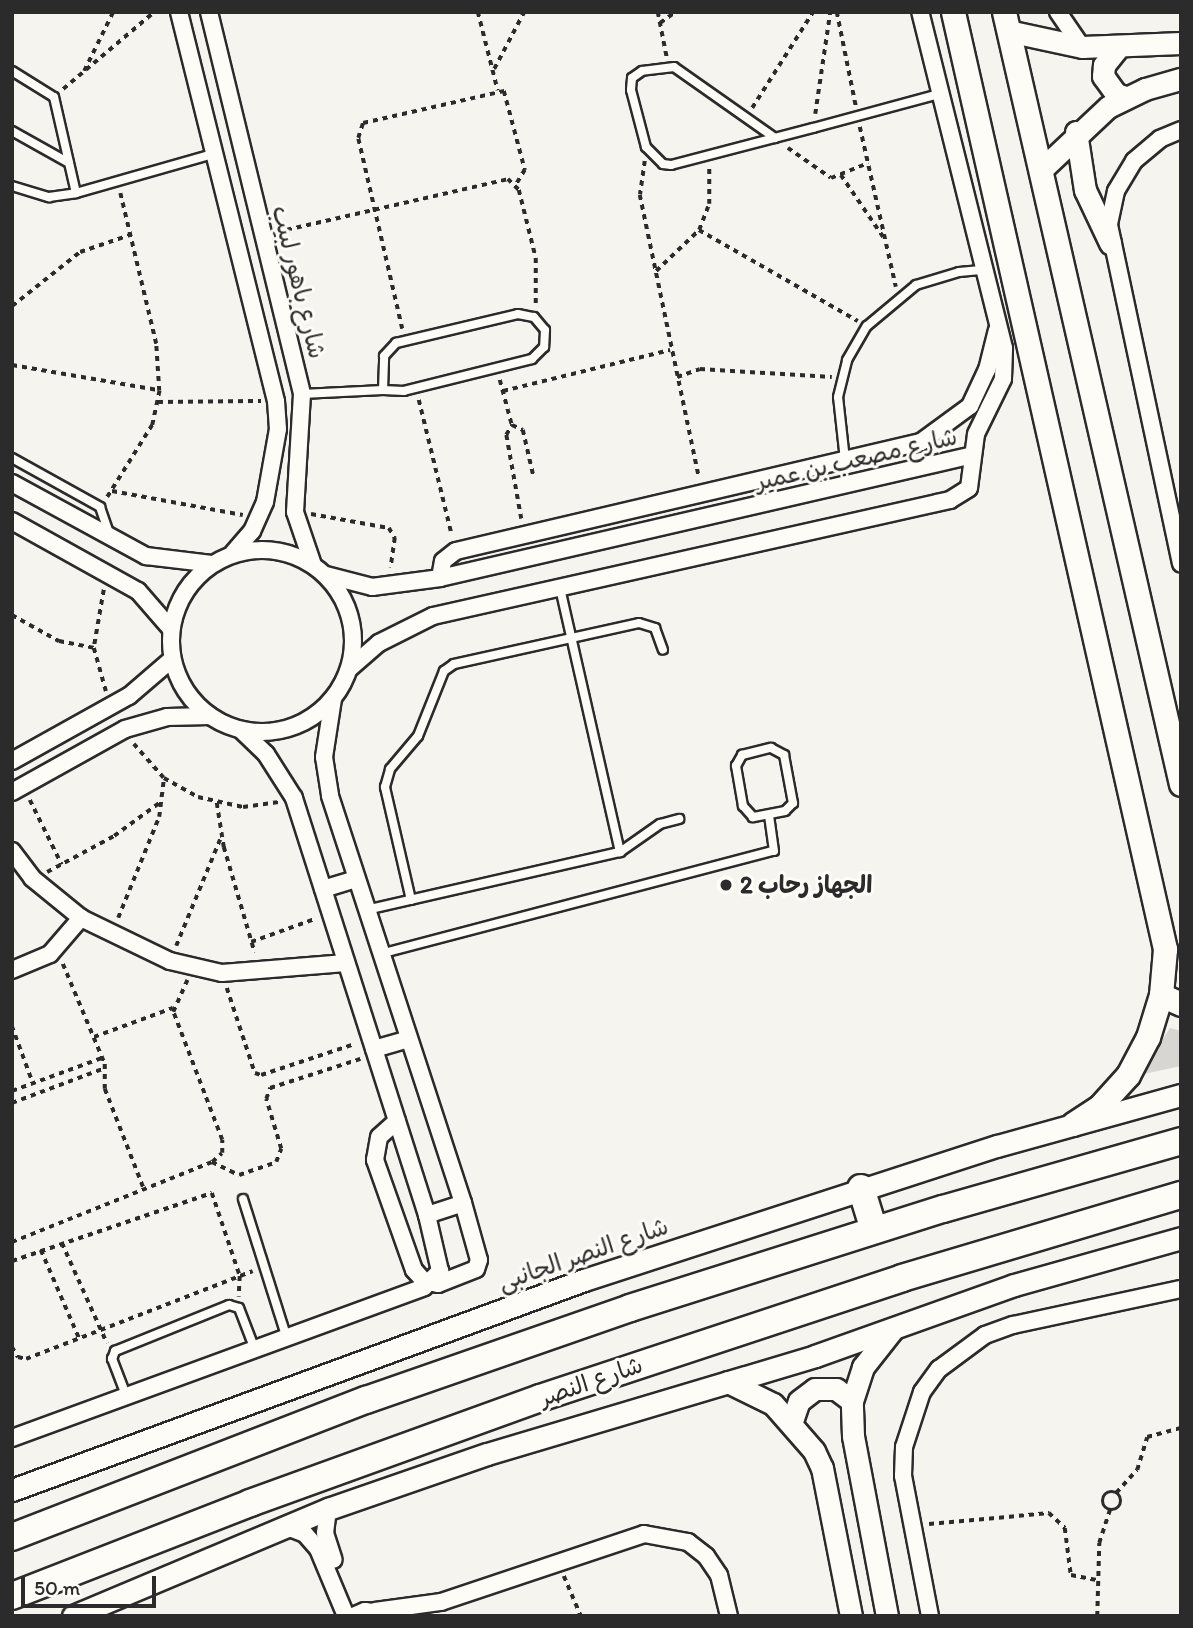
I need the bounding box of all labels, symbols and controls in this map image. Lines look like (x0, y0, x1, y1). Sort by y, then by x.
street label: شارع باهور لبيب (266, 203, 332, 361)
street label: شارع مصعب بن عمير (752, 422, 960, 496)
place label: الجهاز رحاب 2 (740, 871, 872, 899)
marker: الجهاز رحاب 2 (718, 877, 734, 893)
street label: شارع النصر الجانبى (494, 1211, 672, 1297)
street label: شارع النصر (536, 1350, 646, 1412)
scale bar (24, 1562, 159, 1606)
text: 50 m (34, 1575, 80, 1600)

